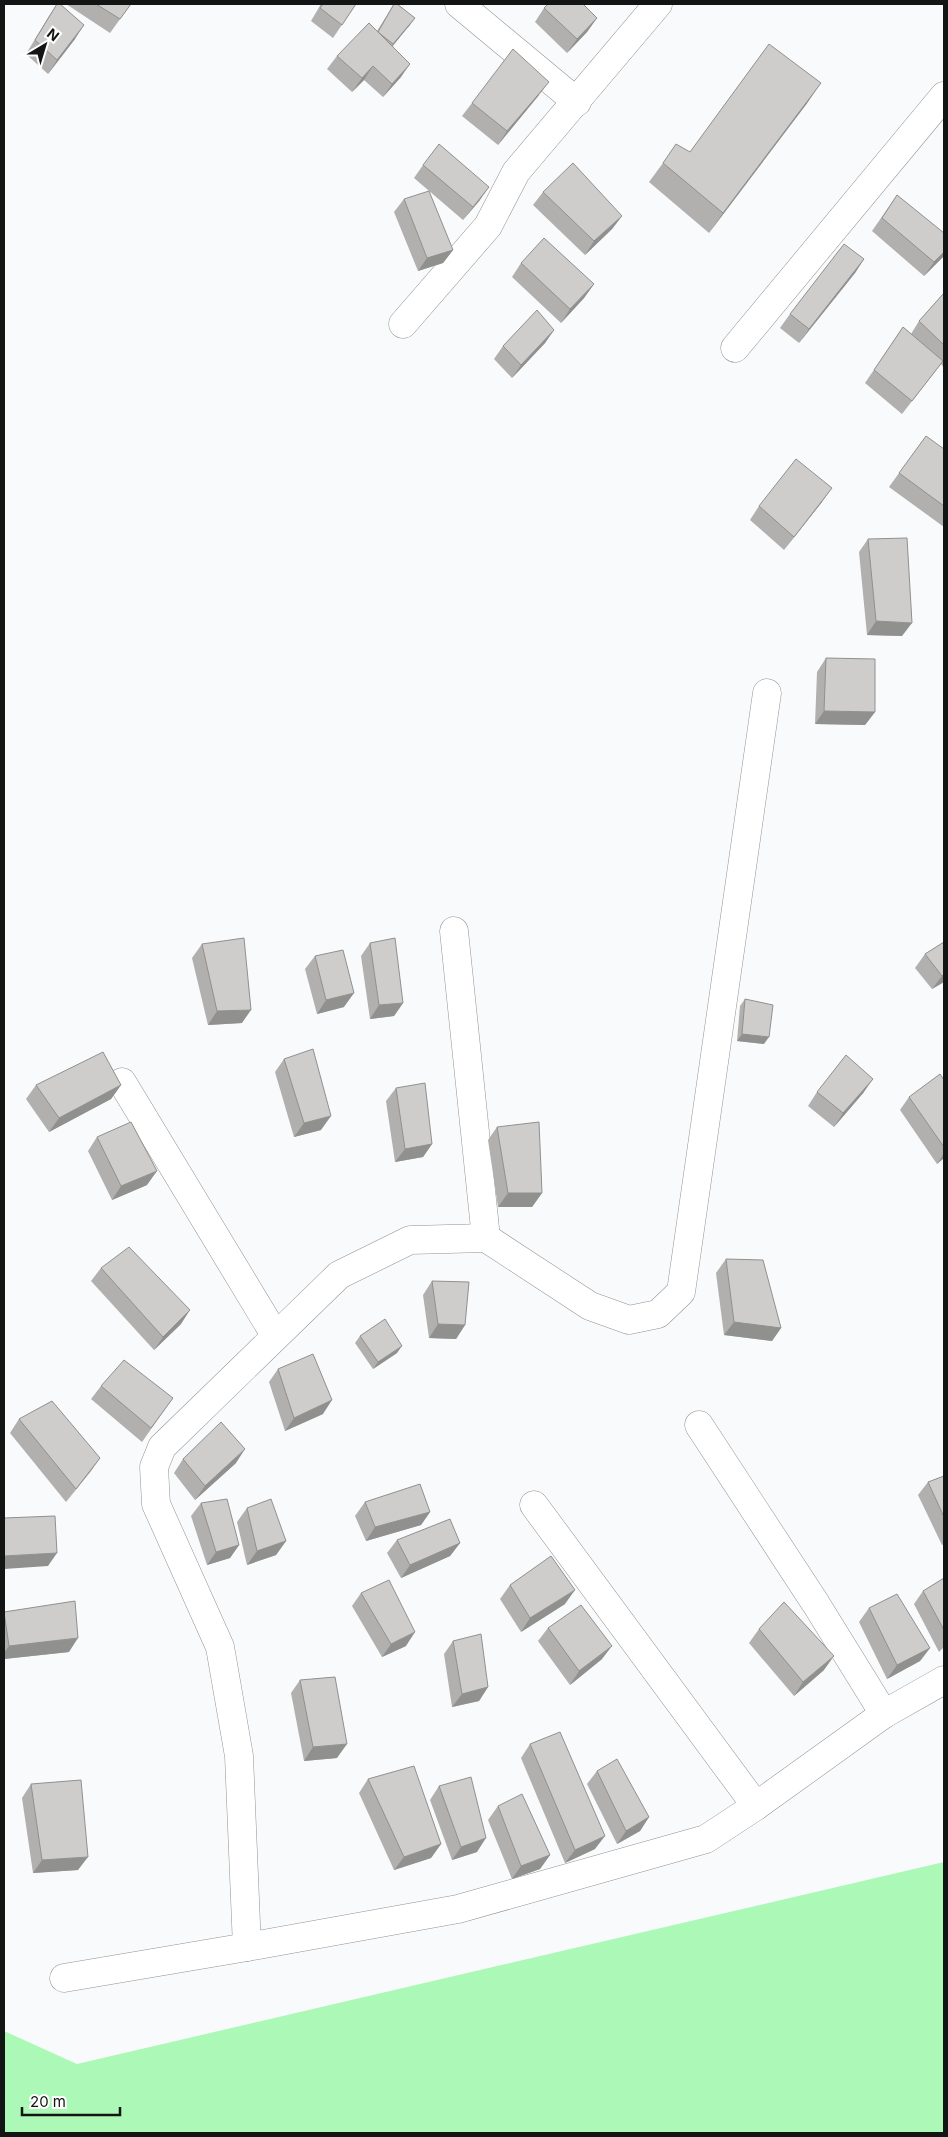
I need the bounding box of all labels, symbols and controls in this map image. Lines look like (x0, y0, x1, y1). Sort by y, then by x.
north arrow (20, 20, 70, 70)
text: N (44, 24, 63, 44)
scale bar (22, 2084, 120, 2116)
text: 20 m (30, 2092, 66, 2111)

